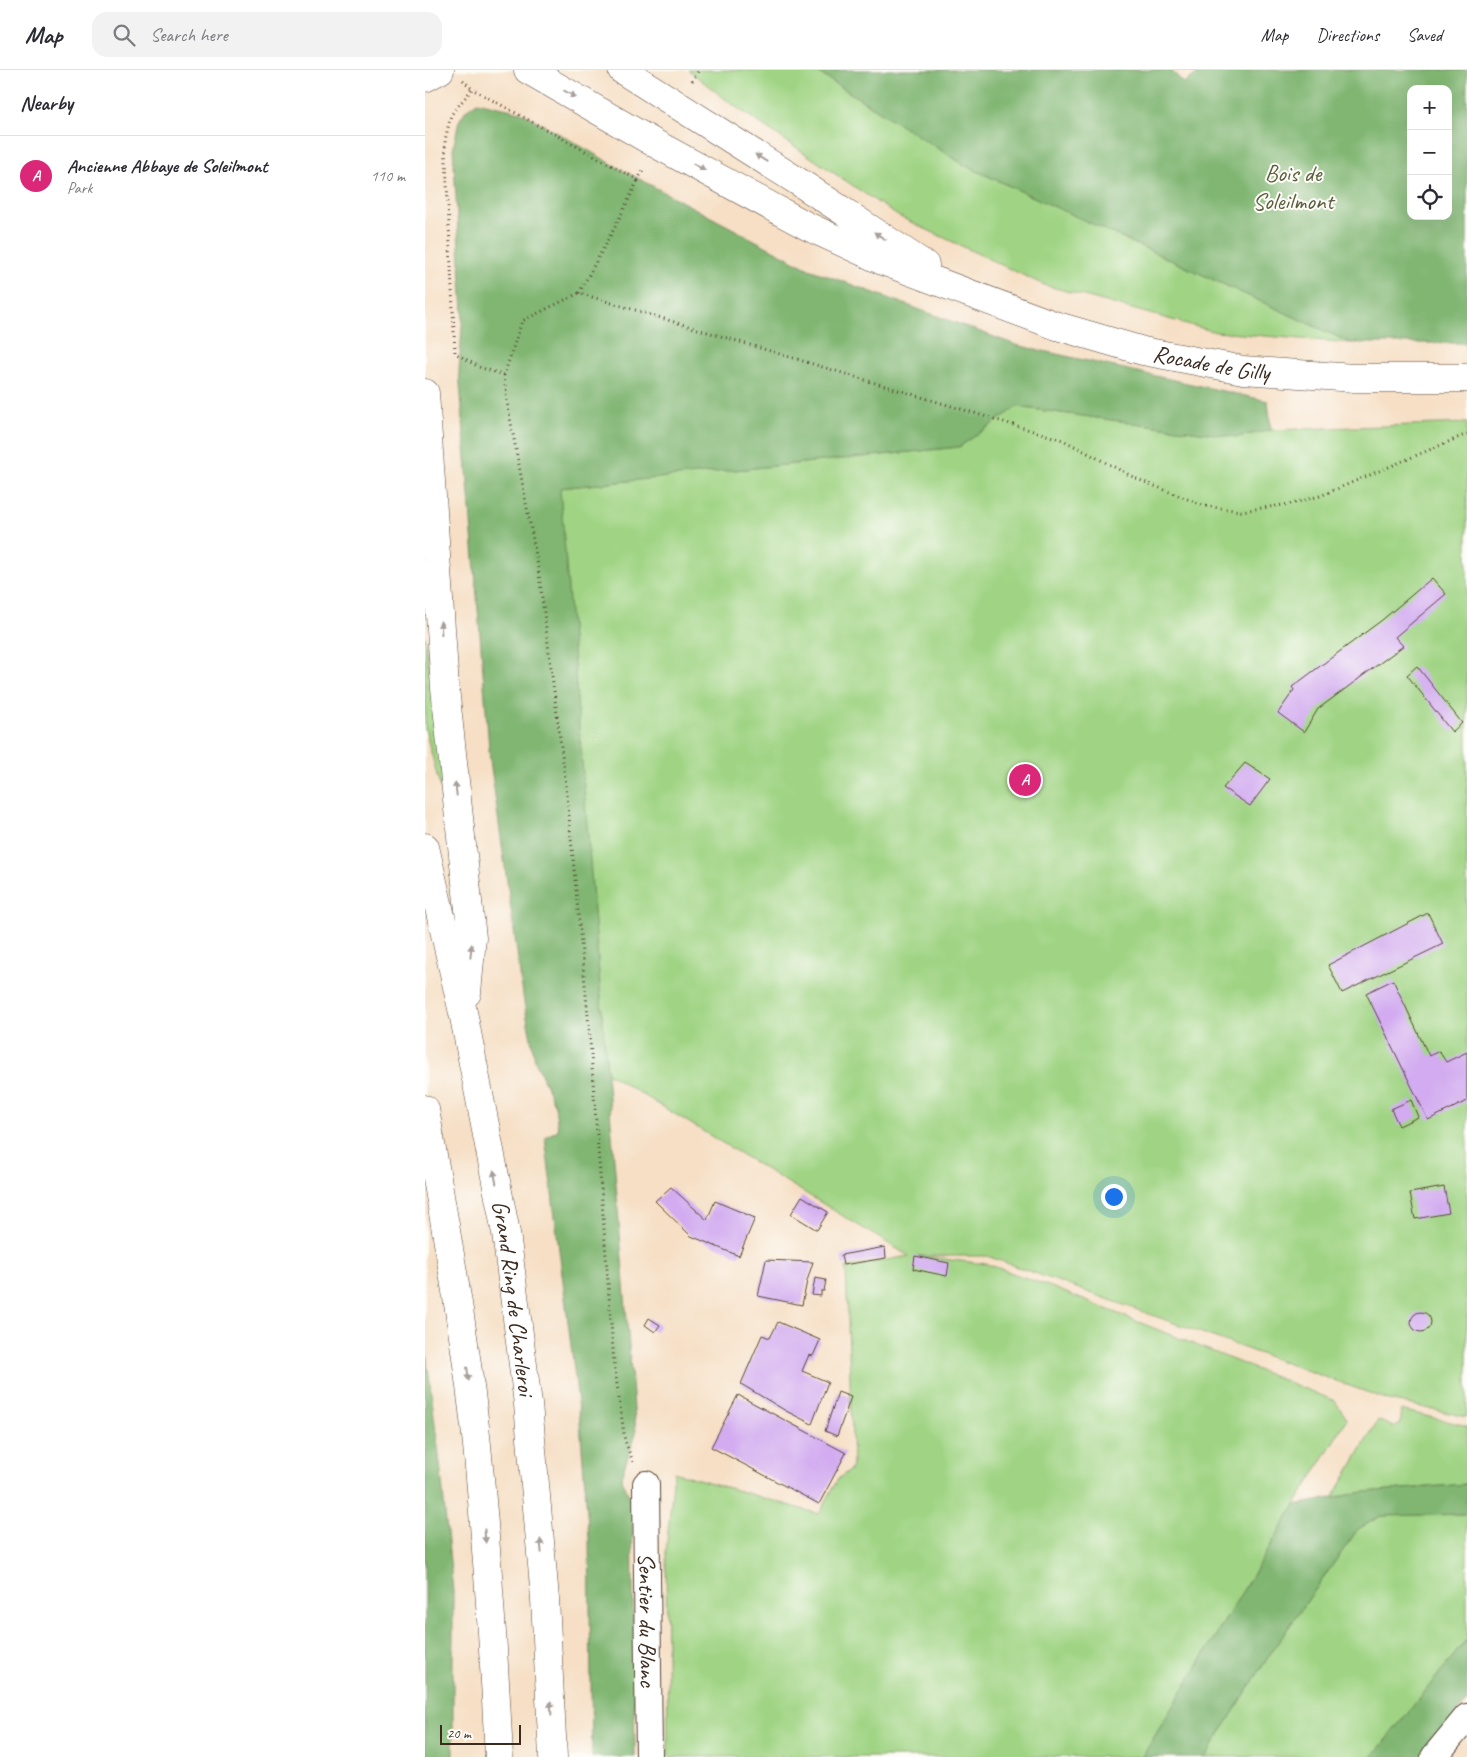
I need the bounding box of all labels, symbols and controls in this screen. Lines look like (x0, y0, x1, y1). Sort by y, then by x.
search box (92, 12, 442, 57)
text: Map (25, 20, 62, 50)
icon: search (110, 21, 138, 49)
text: Search here (150, 23, 228, 47)
text: Map (1261, 24, 1288, 46)
text: Directions (1316, 24, 1379, 46)
text: Saved (1407, 24, 1442, 46)
map controls (1407, 85, 1452, 220)
button: + (1407, 85, 1452, 130)
text: Nearby (20, 90, 73, 116)
one-way arrow (563, 90, 577, 99)
button: − (1407, 130, 1452, 175)
one-way arrow (754, 153, 767, 163)
text: Ancienne Abbaye de Soleilmont (67, 154, 268, 178)
park label: Bois de Soleilmont (1253, 158, 1336, 216)
one-way arrow (692, 163, 706, 171)
text: A (32, 166, 40, 186)
text: 110 m (371, 166, 405, 186)
button: locate (1407, 175, 1452, 220)
text: Park (67, 178, 92, 198)
one-way arrow (873, 231, 886, 241)
street label: Rocade de Gilly (1150, 338, 1272, 387)
one-way arrow (436, 619, 444, 635)
pin: A (1009, 761, 1041, 799)
one-way arrow (452, 781, 460, 797)
one-way arrow (467, 943, 475, 959)
one-way arrow (491, 1169, 499, 1184)
your location (1101, 1184, 1127, 1210)
street label: Grand Ring de Charleroi (485, 1198, 542, 1400)
one-way arrow (464, 1366, 472, 1382)
one-way arrow (481, 1528, 489, 1544)
one-way arrow (537, 1538, 545, 1554)
street label: Sentier du Blanc (632, 1553, 663, 1689)
one-way arrow (546, 1700, 554, 1716)
scale bar (440, 1722, 521, 1745)
text: 20 m (447, 1725, 471, 1742)

